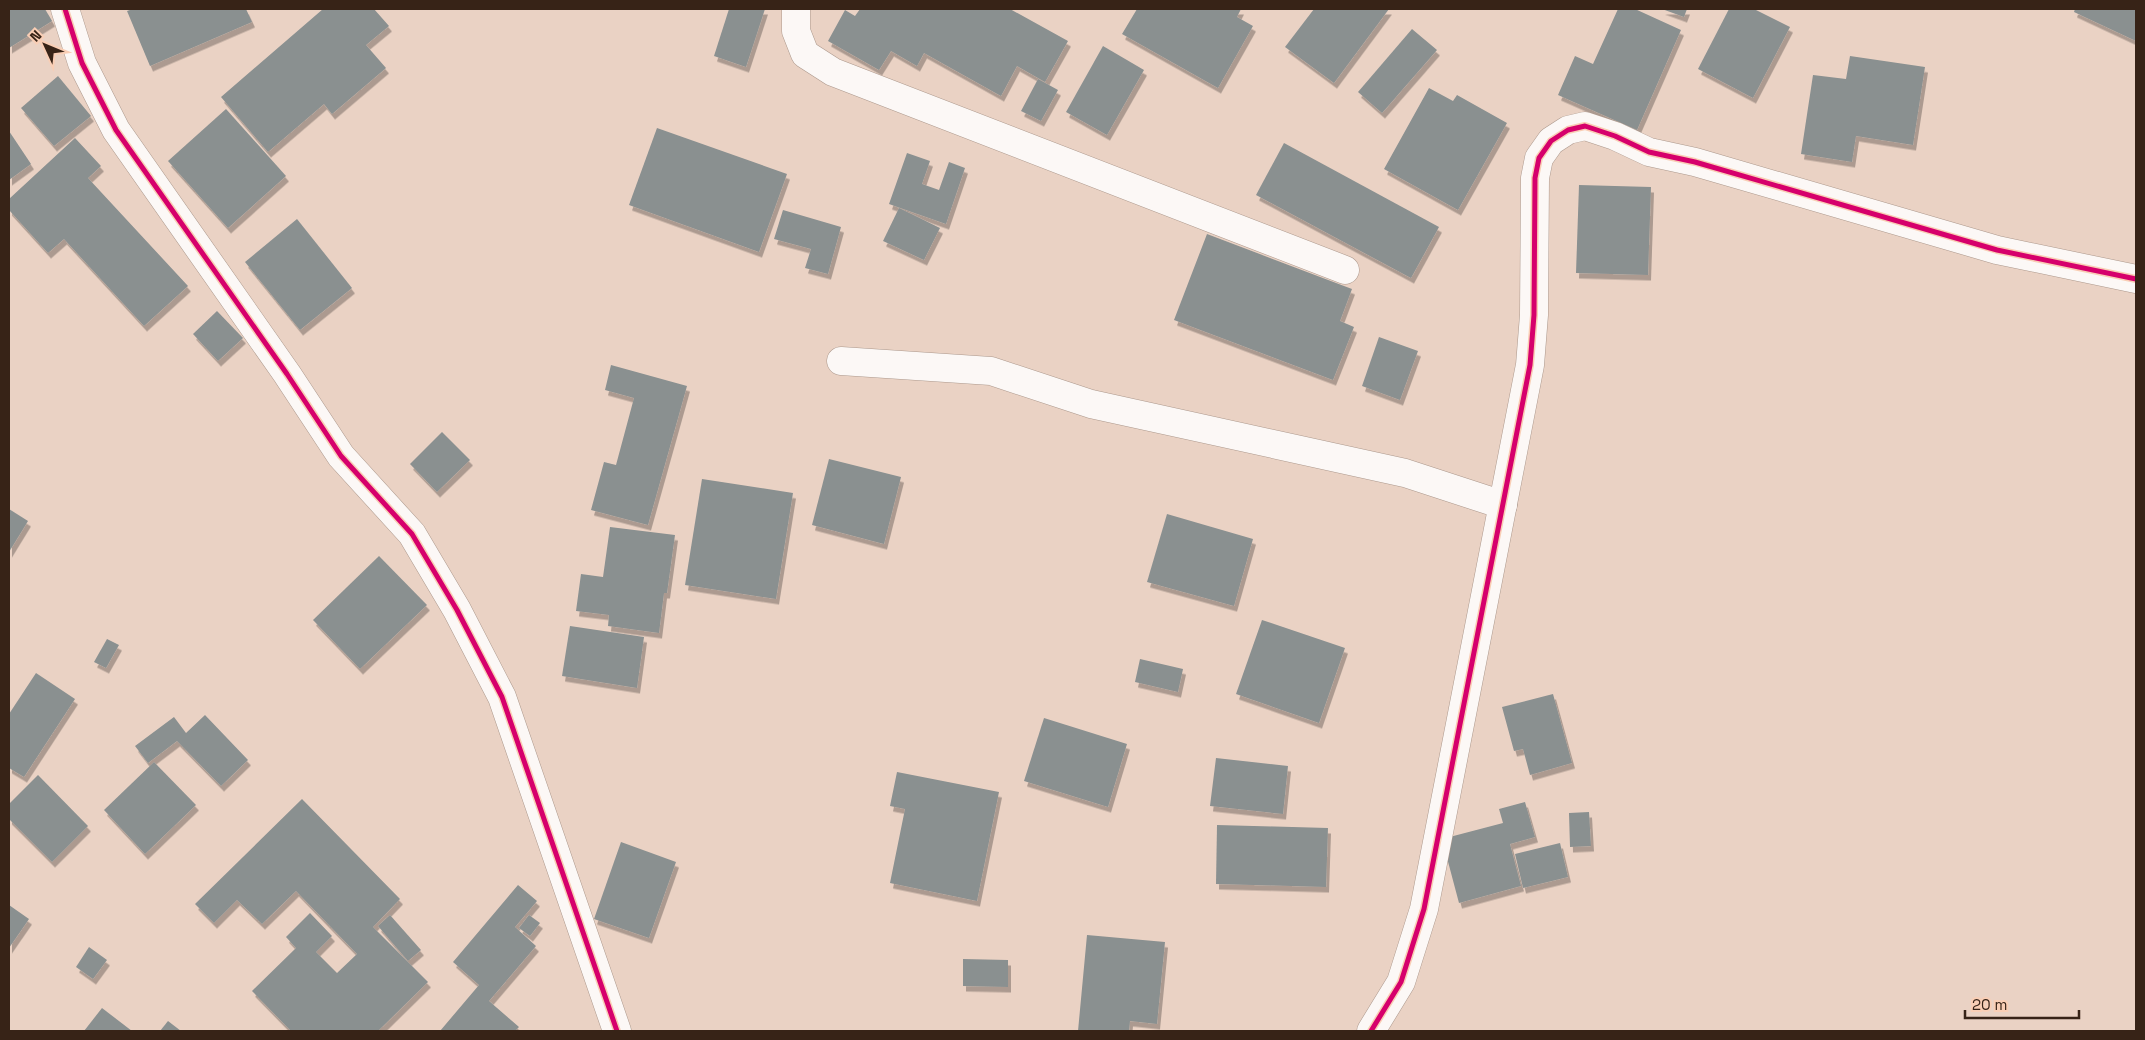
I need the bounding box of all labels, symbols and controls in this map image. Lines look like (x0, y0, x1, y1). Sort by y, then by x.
north arrow (20, 20, 70, 70)
text: N (26, 26, 45, 46)
scale bar (1965, 988, 2079, 1020)
text: 20 m (1972, 995, 2007, 1014)

